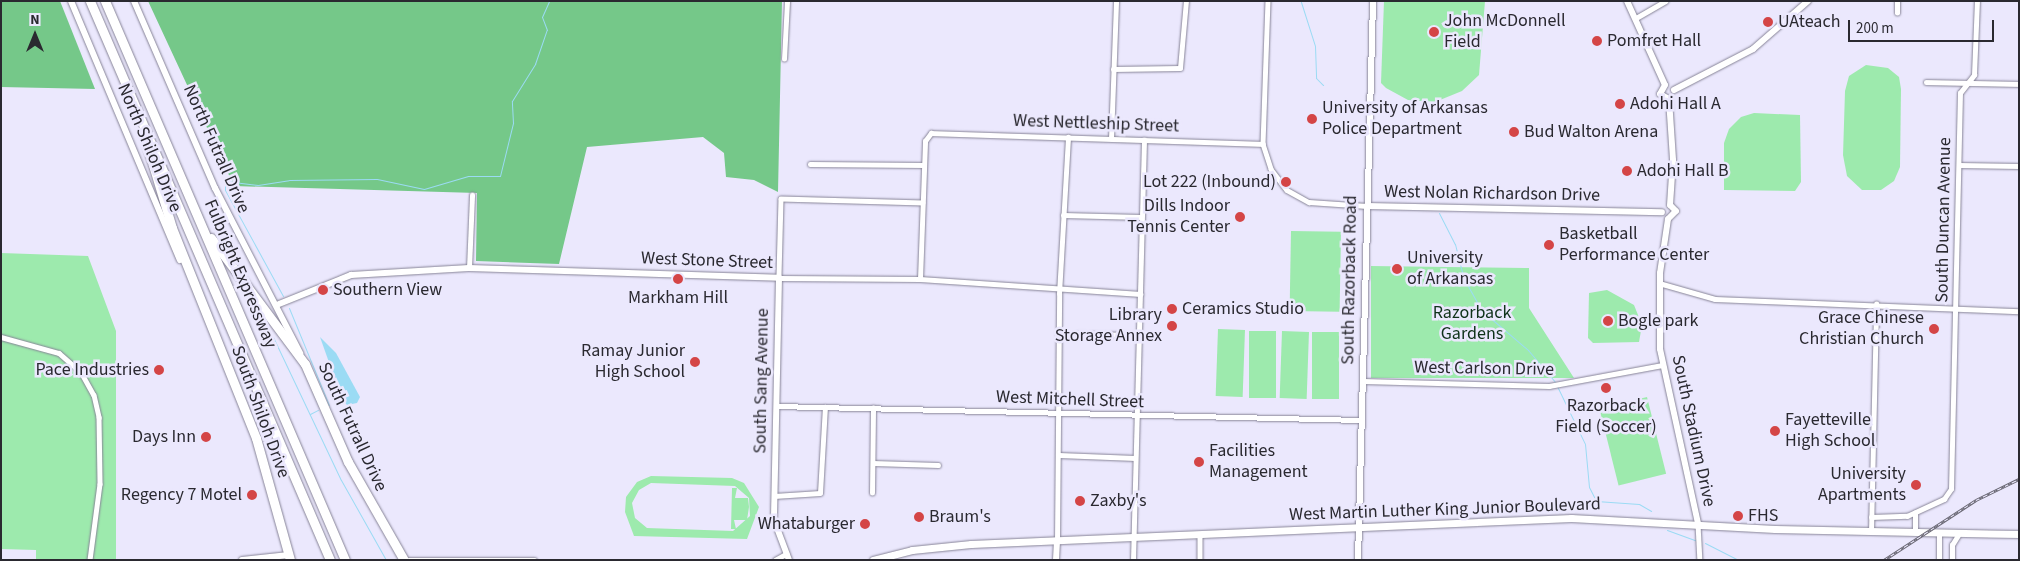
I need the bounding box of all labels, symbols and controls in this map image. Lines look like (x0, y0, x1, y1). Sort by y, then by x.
north arrow (10, 10, 60, 60)
text: N (30, 10, 40, 30)
scale bar (1850, 10, 1996, 42)
place label: John McDonnell Field (1444, 11, 1566, 54)
place label: UAteach (1778, 11, 1840, 33)
marker: UAteach (1762, 16, 1774, 28)
text: 200 m (1856, 18, 1894, 39)
marker: John McDonnell Field (1428, 26, 1440, 38)
place label: Pomfret Hall (1607, 30, 1701, 52)
marker: Pomfret Hall (1591, 35, 1603, 47)
street label: North Shiloh Drive (112, 80, 186, 216)
street label: North Futrall Drive (178, 81, 254, 217)
place label: Adohi Hall A (1630, 93, 1721, 115)
place label: University of Arkansas Police Department (1322, 98, 1488, 140)
marker: Adohi Hall A (1614, 98, 1626, 110)
street label: West Nettleship Street (1013, 110, 1179, 138)
marker: University of Arkansas Police Department (1306, 113, 1318, 125)
place label: Bud Walton Arena (1524, 121, 1658, 143)
marker: Bud Walton Arena (1508, 126, 1520, 138)
street label: South Duncan Avenue (1932, 137, 1956, 303)
place label: Adohi Hall B (1637, 160, 1729, 182)
marker: Adohi Hall B (1621, 165, 1633, 177)
place label: Lot 222 (Inbound) (1143, 171, 1276, 193)
marker: Lot 222 (Inbound) (1280, 176, 1292, 188)
street label: West Nolan Richardson Drive (1384, 181, 1600, 207)
street label: South Razorback Road (1338, 195, 1362, 365)
street label: Fulbright Expressway (199, 196, 281, 352)
place label: Dills Indoor Tennis Center (1127, 196, 1230, 238)
marker: Dills Indoor Tennis Center (1234, 211, 1246, 223)
place label: Basketball Performance Center (1559, 224, 1709, 266)
marker: Basketball Performance Center (1543, 239, 1555, 251)
street label: West Stone Street (641, 248, 773, 274)
place label: University of Arkansas (1407, 248, 1493, 290)
marker: University of Arkansas (1391, 263, 1403, 275)
marker: Markham Hill (672, 273, 684, 285)
place label: Southern View (333, 279, 442, 301)
marker: Southern View (317, 284, 329, 296)
place label: Markham Hill (628, 287, 728, 309)
place label: Ceramics Studio (1182, 298, 1304, 320)
marker: Ceramics Studio (1166, 303, 1178, 315)
park label: Razorback Gardens (1433, 303, 1511, 346)
place label: Library Storage Annex (1055, 305, 1162, 348)
street label: South Sang Avenue (750, 308, 774, 454)
place label: Grace Chinese Christian Church (1799, 308, 1924, 350)
place label: Bogle park (1618, 310, 1698, 332)
marker: Bogle park (1602, 315, 1614, 327)
marker: Library Storage Annex (1166, 320, 1178, 332)
marker: Grace Chinese Christian Church (1928, 323, 1940, 335)
place label: Ramay Junior High School (581, 341, 685, 384)
street label: South Shiloh Drive (226, 343, 294, 481)
street label: South Stadium Drive (1666, 353, 1720, 509)
marker: Ramay Junior High School (689, 356, 701, 368)
street label: West Carlson Drive (1414, 357, 1554, 381)
place label: Pace Industries (35, 359, 149, 381)
street label: South Futrall Drive (313, 359, 391, 495)
marker: Pace Industries (153, 364, 165, 376)
marker: Razorback Field (Soccer) (1600, 382, 1612, 394)
street label: West Mitchell Street (996, 387, 1144, 413)
place label: Razorback Field (Soccer) (1555, 396, 1657, 438)
place label: Fayetteville High School (1785, 410, 1875, 452)
marker: Fayetteville High School (1769, 425, 1781, 437)
place label: Days Inn (132, 426, 196, 448)
marker: Days Inn (200, 431, 212, 443)
place label: Facilities Management (1209, 441, 1308, 484)
marker: Facilities Management (1193, 456, 1205, 468)
place label: University Apartments (1818, 464, 1906, 506)
marker: University Apartments (1910, 479, 1922, 491)
place label: Regency 7 Motel (121, 484, 242, 506)
marker: Regency 7 Motel (246, 489, 258, 501)
place label: Zaxby's (1090, 490, 1146, 512)
street label: West Martin Luther King Junior Boulevard (1289, 494, 1601, 526)
marker: Zaxby's (1074, 495, 1086, 507)
place label: FHS (1748, 505, 1778, 527)
place label: Braum's (929, 506, 991, 528)
marker: FHS (1732, 510, 1744, 522)
marker: Braum's (913, 511, 925, 523)
place label: Whataburger (758, 513, 855, 535)
marker: Whataburger (859, 518, 871, 530)

